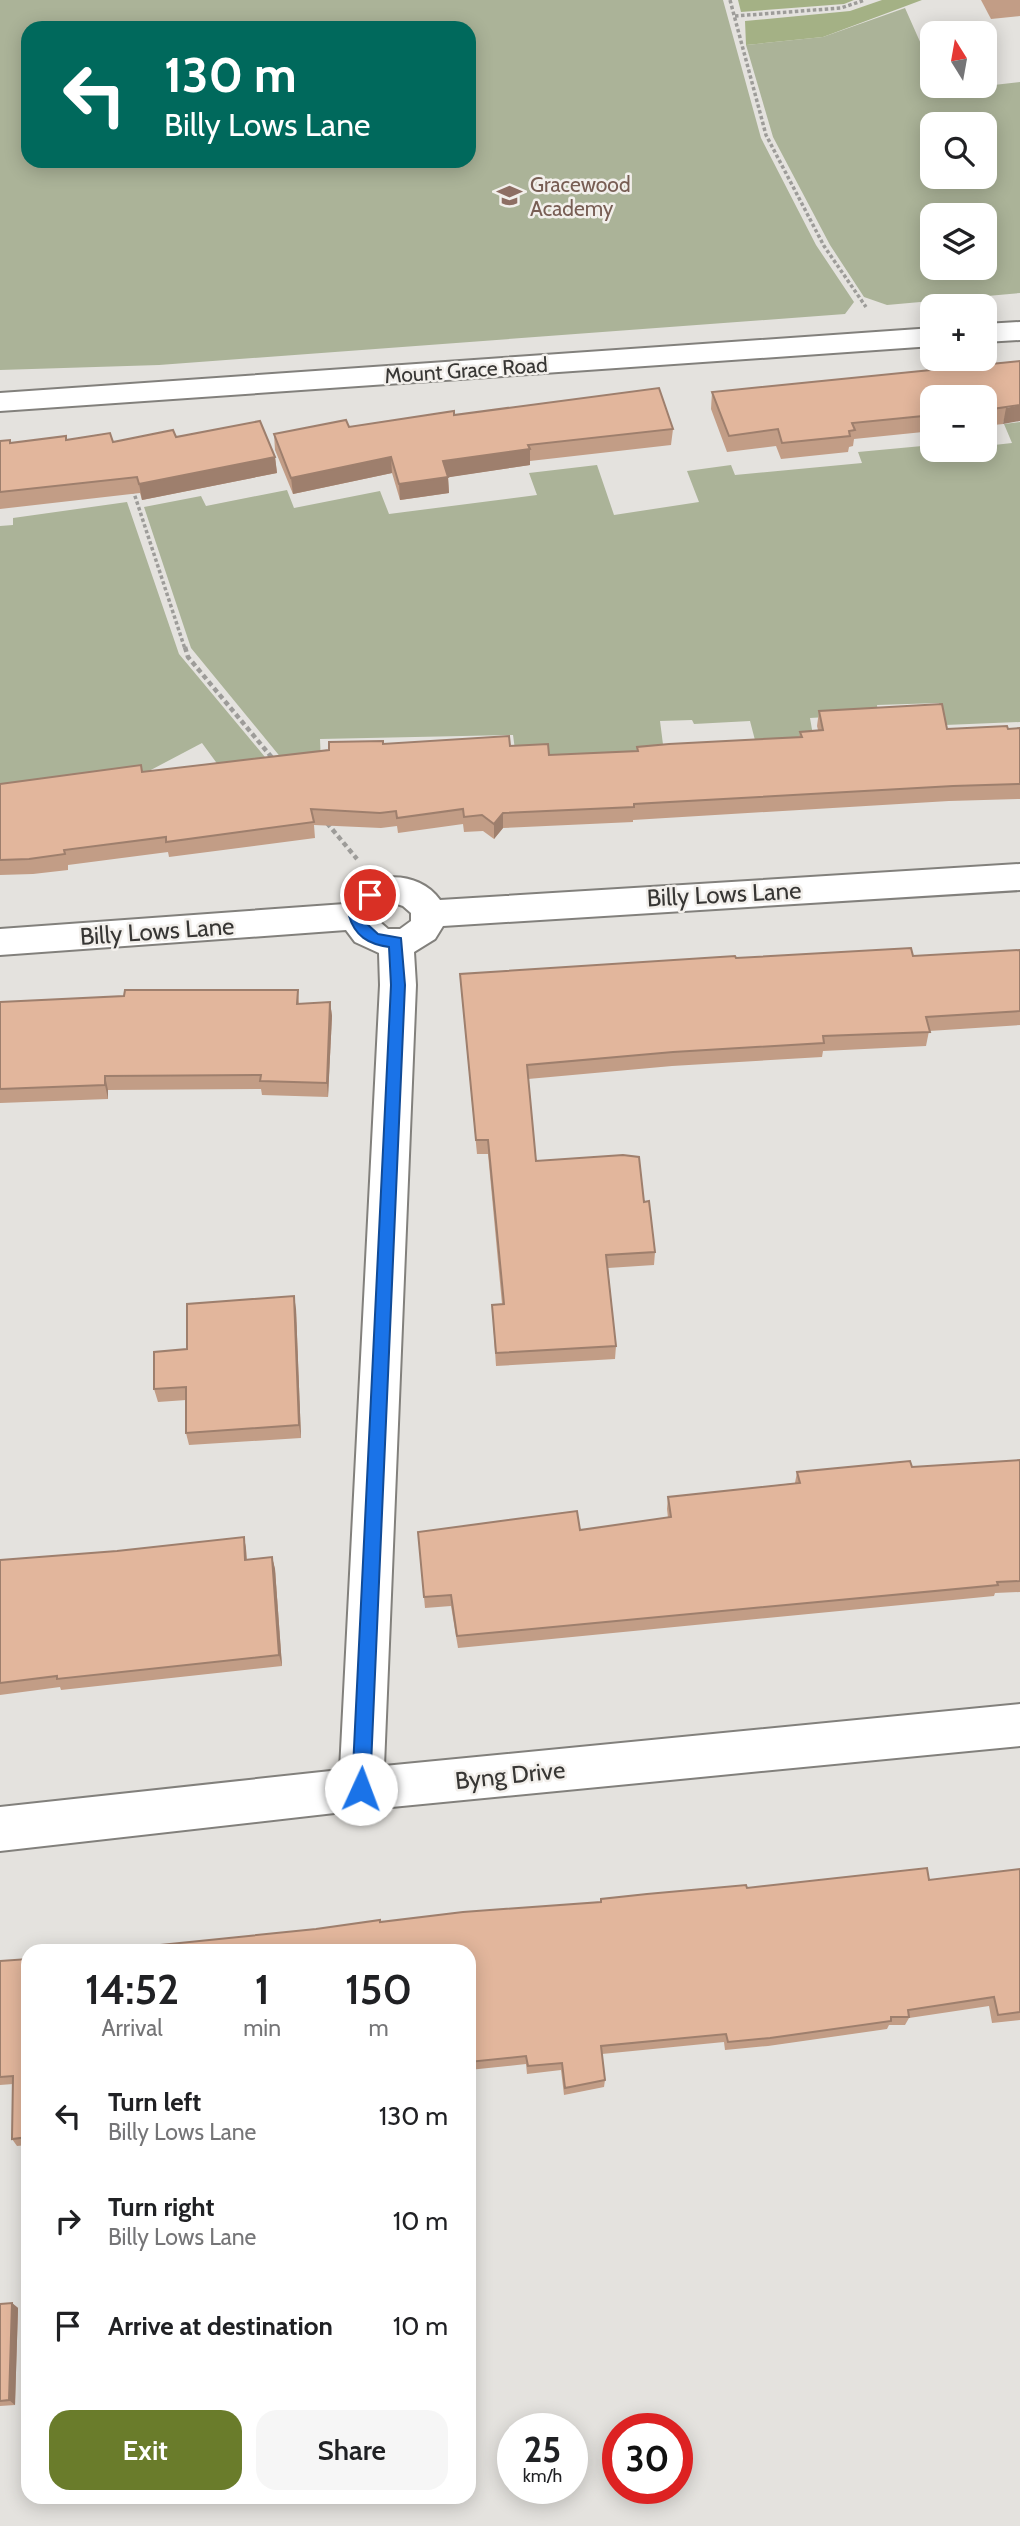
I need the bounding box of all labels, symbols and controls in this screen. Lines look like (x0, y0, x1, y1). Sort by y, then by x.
north arrow (920, 21, 998, 98)
map controls (920, 21, 997, 462)
text: 130 m (164, 45, 297, 104)
icon: left (49, 49, 140, 140)
text: Billy Lows Lane (164, 105, 370, 144)
button: search (920, 112, 997, 189)
place label: Gracewood Academy (530, 172, 631, 221)
school or university icon: Gracewood Academy (496, 182, 524, 210)
button: layers (920, 203, 997, 280)
button: + (920, 294, 997, 371)
street label: Mount Grace Road (383, 352, 549, 388)
button: − (920, 385, 997, 462)
pin (340, 865, 400, 925)
street label: Billy Lows Lane (646, 875, 802, 913)
icon: arrive (351, 876, 389, 914)
street label: Billy Lows Lane (79, 911, 235, 951)
position arrow (324, 1752, 398, 1826)
street label: Byng Drive (453, 1755, 567, 1795)
text: 14:52 (85, 1963, 179, 2015)
text: 1 (255, 1963, 270, 2015)
text: 150 (345, 1963, 412, 2015)
text: Arrival (101, 2014, 163, 2042)
text: min (243, 2014, 281, 2042)
text: m (368, 2014, 389, 2042)
text: Turn left (108, 2086, 201, 2118)
icon: left (49, 2097, 87, 2135)
text: 130 m (379, 2100, 448, 2132)
text: Billy Lows Lane (108, 2118, 256, 2146)
text: Turn right (108, 2191, 214, 2223)
icon: right (49, 2202, 87, 2240)
text: 10 m (393, 2205, 448, 2237)
text: Billy Lows Lane (108, 2223, 256, 2251)
icon: arrive (49, 2307, 87, 2345)
text: Arrive at destination (108, 2310, 333, 2342)
text: 10 m (393, 2310, 448, 2342)
button: Exit (49, 2410, 242, 2490)
button: Share (256, 2410, 448, 2490)
speed limit sign: 30 (602, 2413, 693, 2504)
text: 25 (524, 2428, 561, 2471)
text: km/h (523, 2465, 562, 2487)

